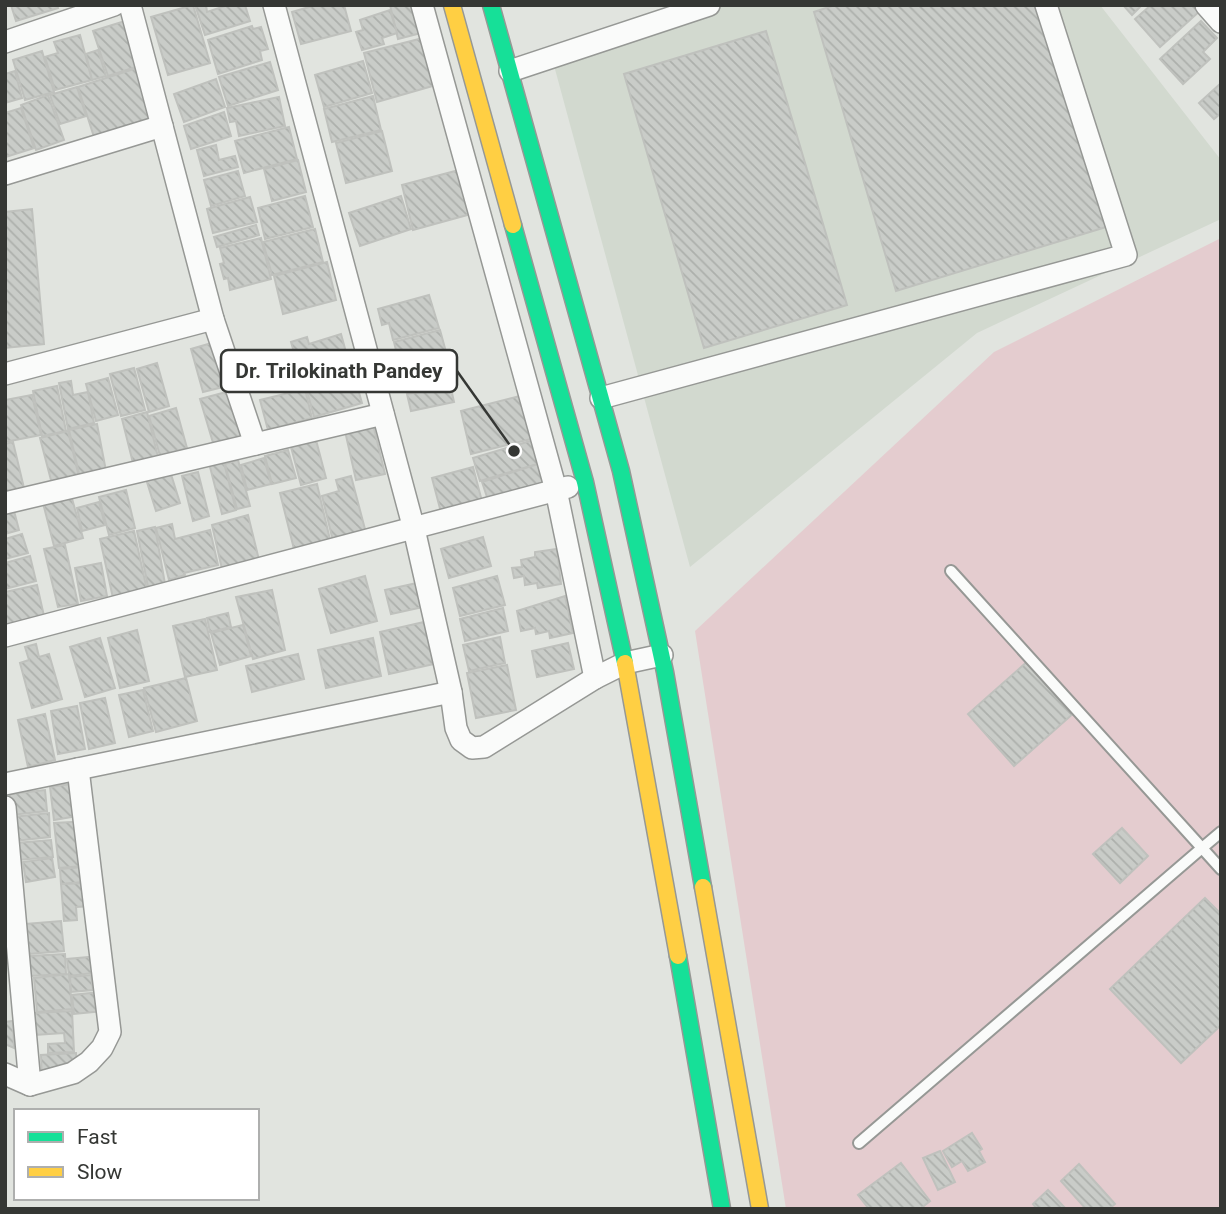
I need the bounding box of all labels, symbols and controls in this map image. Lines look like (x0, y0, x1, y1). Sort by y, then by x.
callout: Dr. Trilokinath Pandey (221, 350, 457, 392)
text: Dr. Trilokinath Pandey (235, 359, 443, 383)
legend (14, 1109, 259, 1200)
text: Fast (77, 1125, 118, 1149)
text: Slow (77, 1160, 123, 1184)

